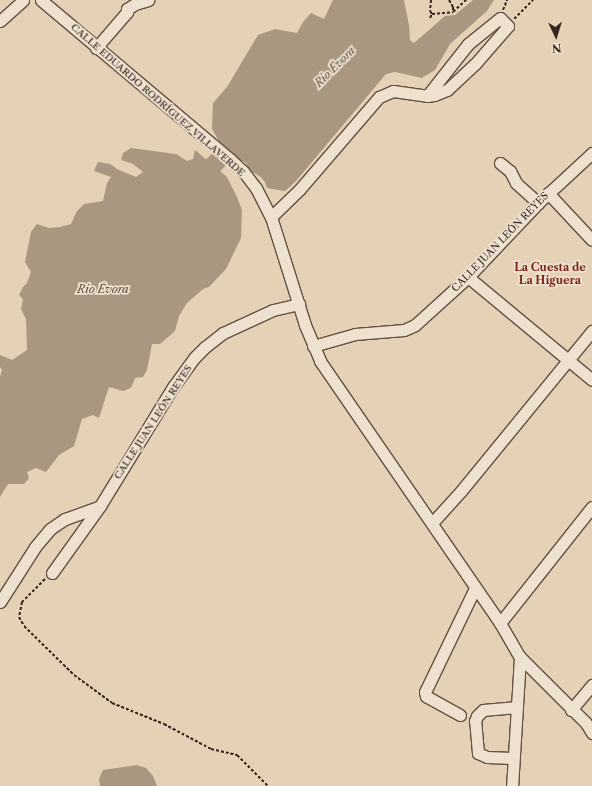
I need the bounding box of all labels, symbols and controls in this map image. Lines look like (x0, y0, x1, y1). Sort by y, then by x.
north arrow (536, 16, 576, 56)
street label: CALLE EDUARDO RODRÍGUEZ VILLAVERDE (68, 21, 248, 179)
text: N (552, 41, 562, 55)
water label: Río Évora (312, 44, 358, 90)
street label: CALLE JUAN LEÓN REYES (449, 190, 551, 294)
district label: La Cuesta de La Higuera (514, 261, 586, 287)
water label: Río Évora (77, 282, 129, 296)
street label: CALLE JUAN LEÓN REYES (112, 363, 194, 481)

